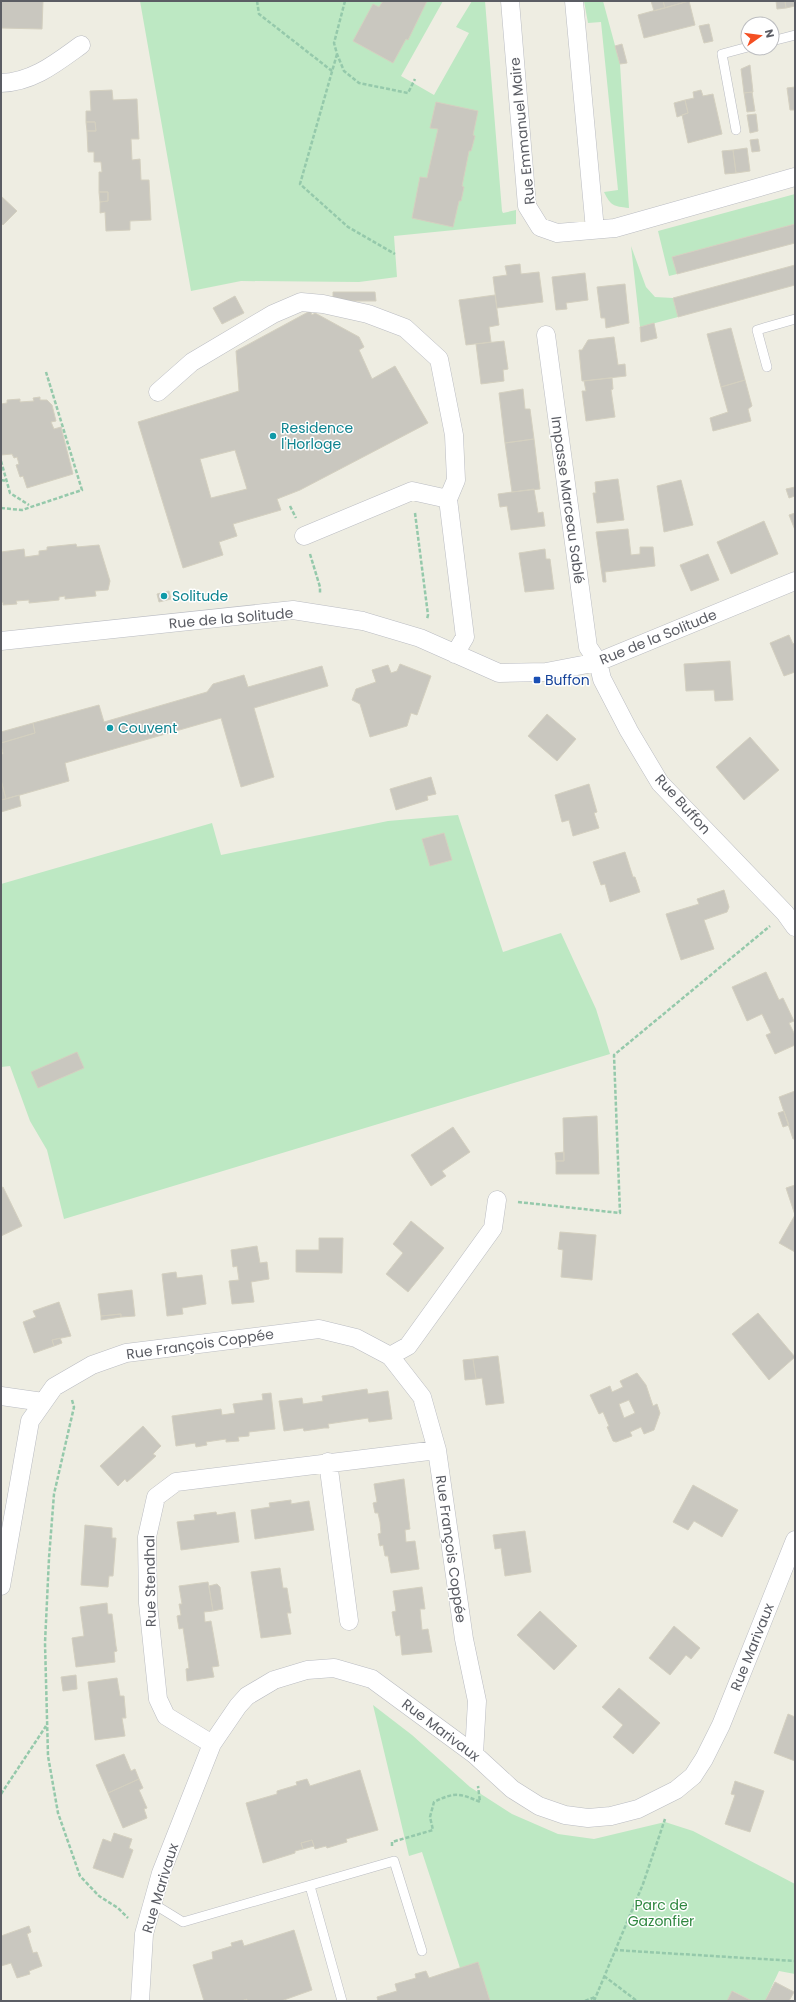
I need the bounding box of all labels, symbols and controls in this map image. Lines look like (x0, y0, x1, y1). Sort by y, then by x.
north arrow (740, 16, 780, 56)
text: N (761, 28, 778, 40)
street label: Rue Emmanuel Maire (504, 56, 540, 206)
street label: Impasse Marceau Sablé (546, 415, 590, 585)
place label: Residence l'Horloge (281, 418, 354, 454)
marker: Residence l'Horloge (268, 431, 278, 441)
place label: Solitude (172, 586, 229, 606)
marker: Solitude (159, 591, 169, 601)
street label: Rue de la Solitude (168, 603, 294, 633)
street label: Rue de la Solitude (596, 604, 720, 670)
place label: Buffon (545, 670, 590, 690)
marker: Buffon (532, 675, 542, 685)
place label: Couvent (118, 718, 177, 738)
marker: Couvent (105, 723, 115, 733)
street label: Rue Buffon (651, 770, 715, 838)
street label: Rue François Coppée (125, 1324, 275, 1364)
street label: Rue François Coppée (431, 1474, 471, 1624)
street label: Rue Stendhal (139, 1535, 161, 1627)
street label: Rue Marivaux (725, 1600, 779, 1694)
street label: Rue Marivaux (398, 1694, 484, 1766)
street label: Rue Marivaux (137, 1840, 183, 1935)
park label: Parc de Gazonfier (628, 1895, 694, 1931)

